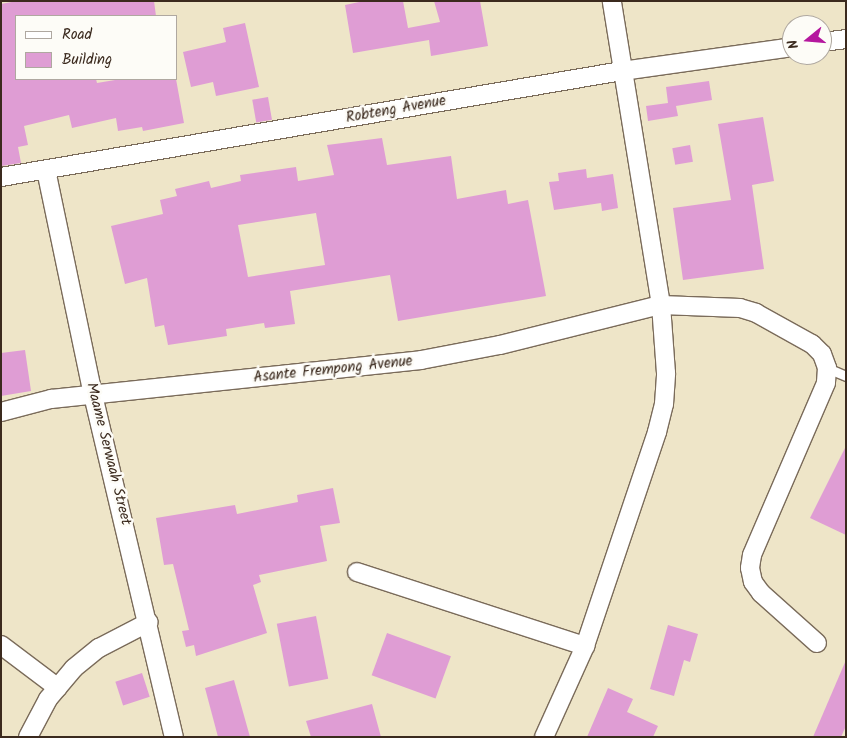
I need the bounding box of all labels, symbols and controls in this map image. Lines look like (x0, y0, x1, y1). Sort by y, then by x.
legend (15, 15, 178, 80)
north arrow (782, 15, 832, 65)
text: Road (62, 23, 92, 47)
text: N (782, 37, 805, 52)
text: Building (62, 48, 112, 72)
street label: Robteng Avenue (345, 92, 447, 128)
street label: Asante Frempong Avenue (253, 353, 413, 387)
street label: Maame Serwaah Street (82, 381, 134, 527)

